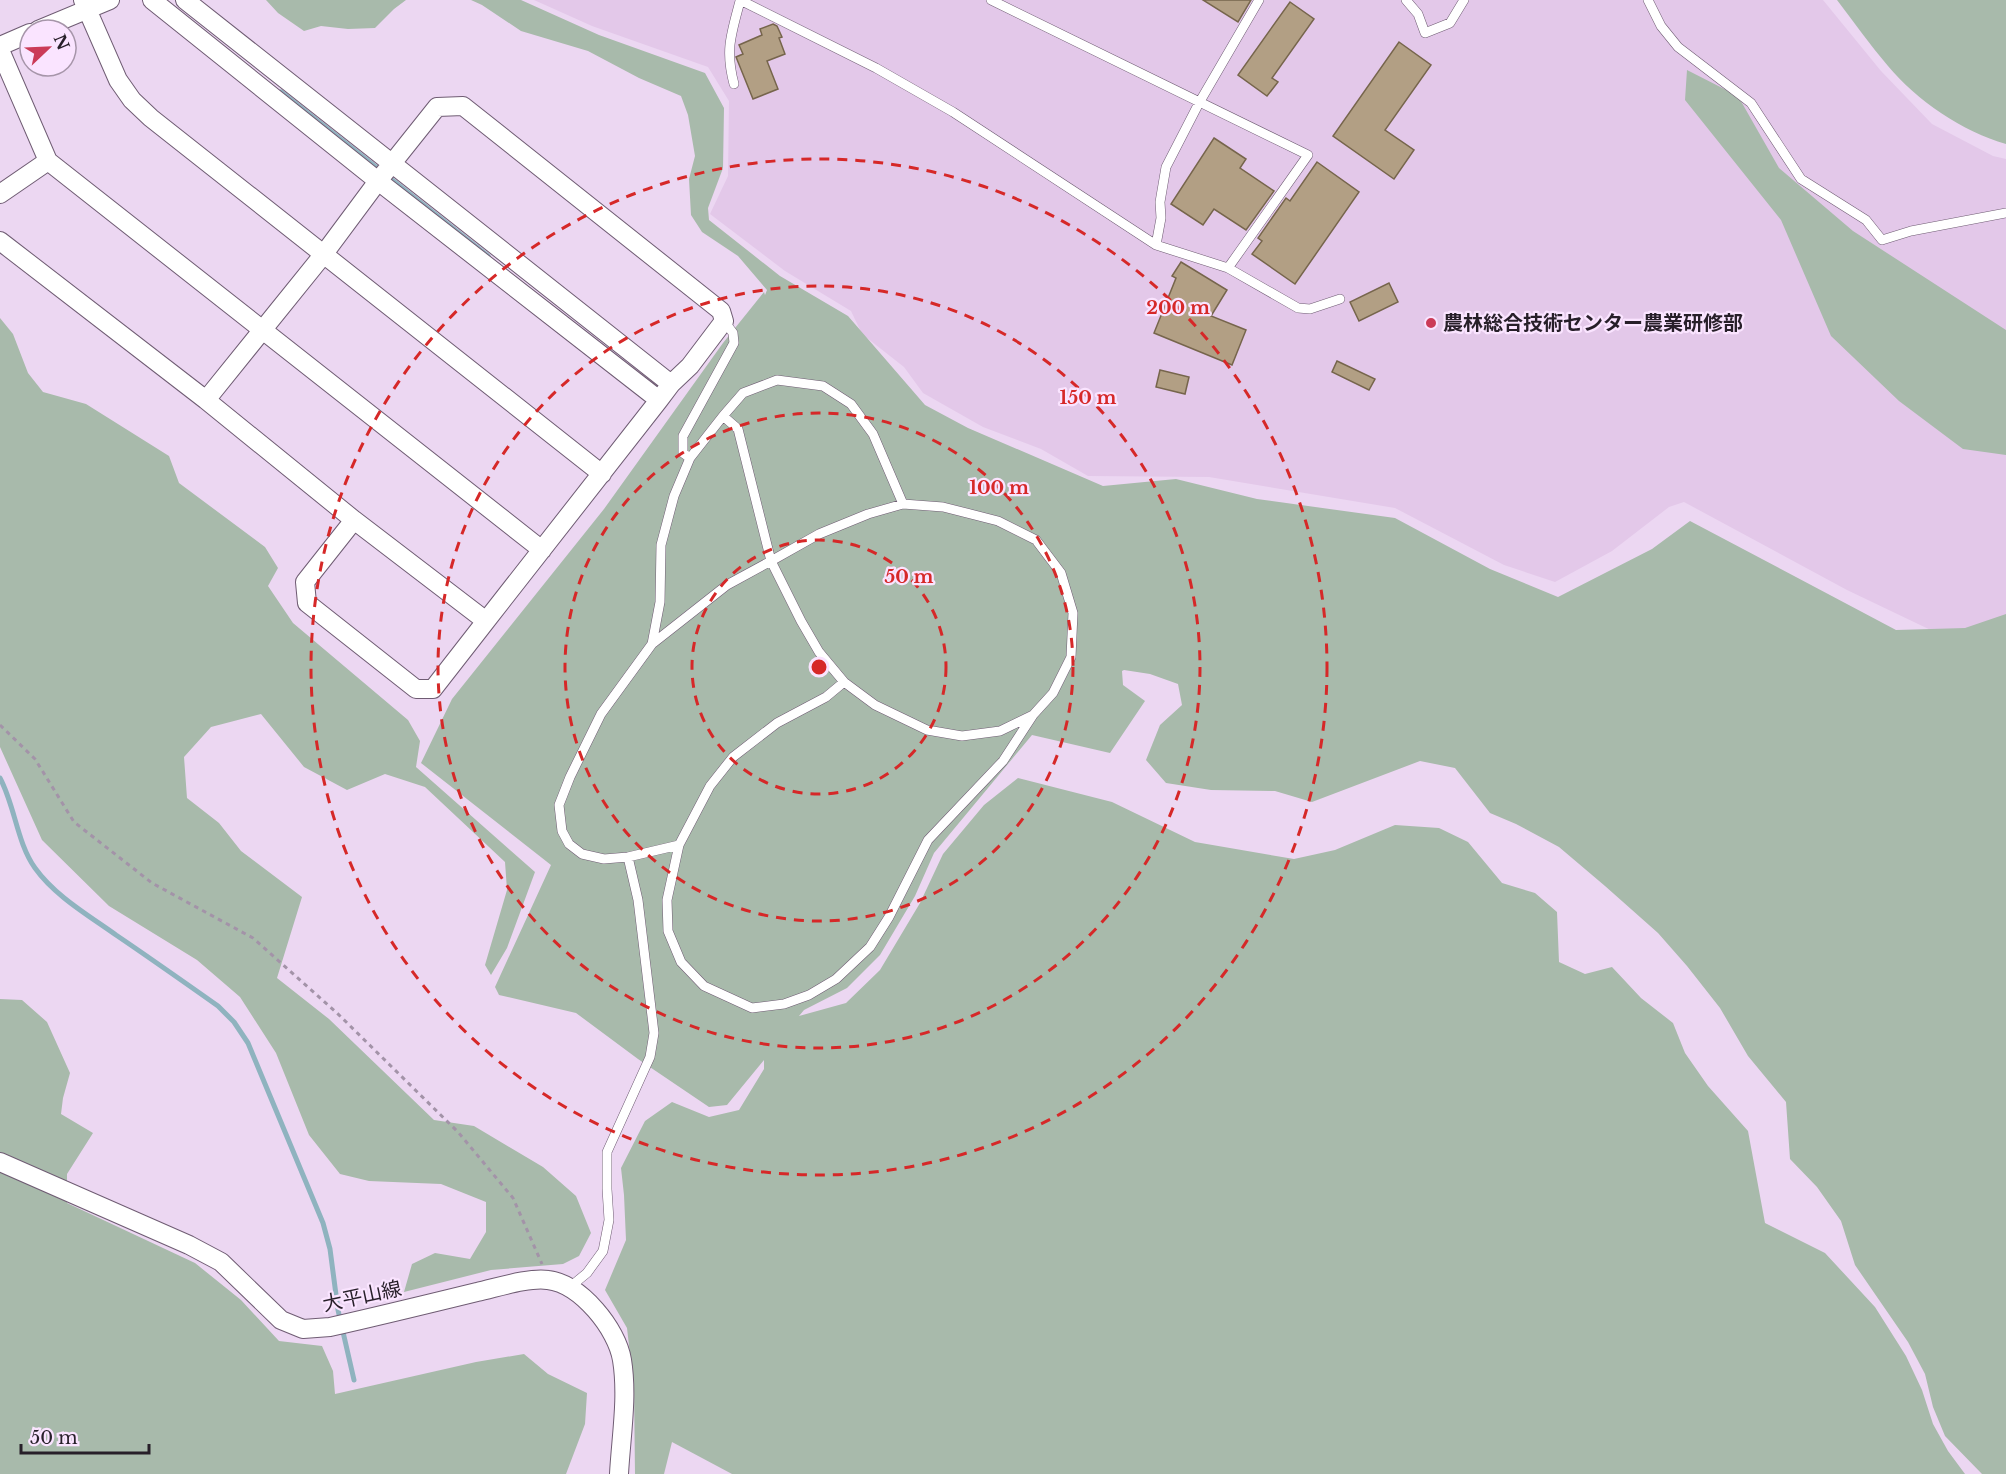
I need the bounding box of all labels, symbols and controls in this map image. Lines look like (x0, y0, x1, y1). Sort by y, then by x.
north arrow (18, 18, 78, 78)
text: N (50, 31, 74, 53)
text: 200 m (1146, 297, 1210, 319)
place label: 農林総合技術センター農業研修部 (1443, 311, 1743, 335)
marker: 農林総合技術センター農業研修部 (1424, 316, 1438, 330)
text: 150 m (1060, 387, 1117, 409)
text: 100 m (969, 477, 1029, 499)
text: 50 m (885, 566, 934, 588)
centre of rings (809, 657, 829, 677)
street label: 大平山線 (320, 1276, 404, 1316)
scale bar (21, 1417, 148, 1455)
text: 50 m (30, 1427, 78, 1449)

